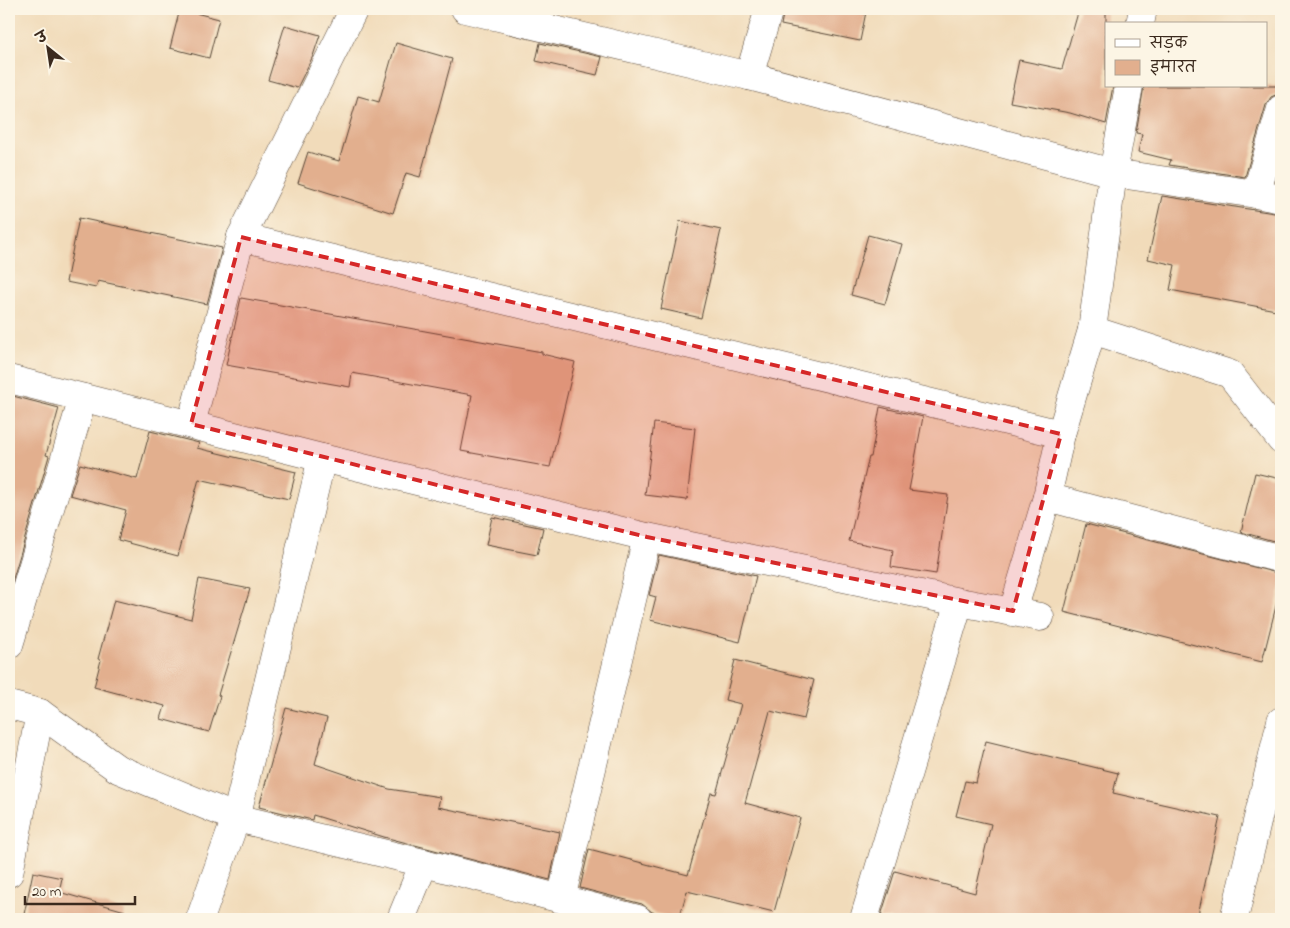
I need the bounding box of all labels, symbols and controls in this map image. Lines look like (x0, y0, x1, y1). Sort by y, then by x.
north arrow (22, 22, 72, 72)
legend (1105, 22, 1268, 88)
text: उ (31, 26, 53, 50)
text: सड़क (1149, 33, 1188, 55)
text: इमारत (1150, 57, 1197, 79)
scale bar (25, 873, 135, 905)
text: 20 m (32, 881, 62, 903)

